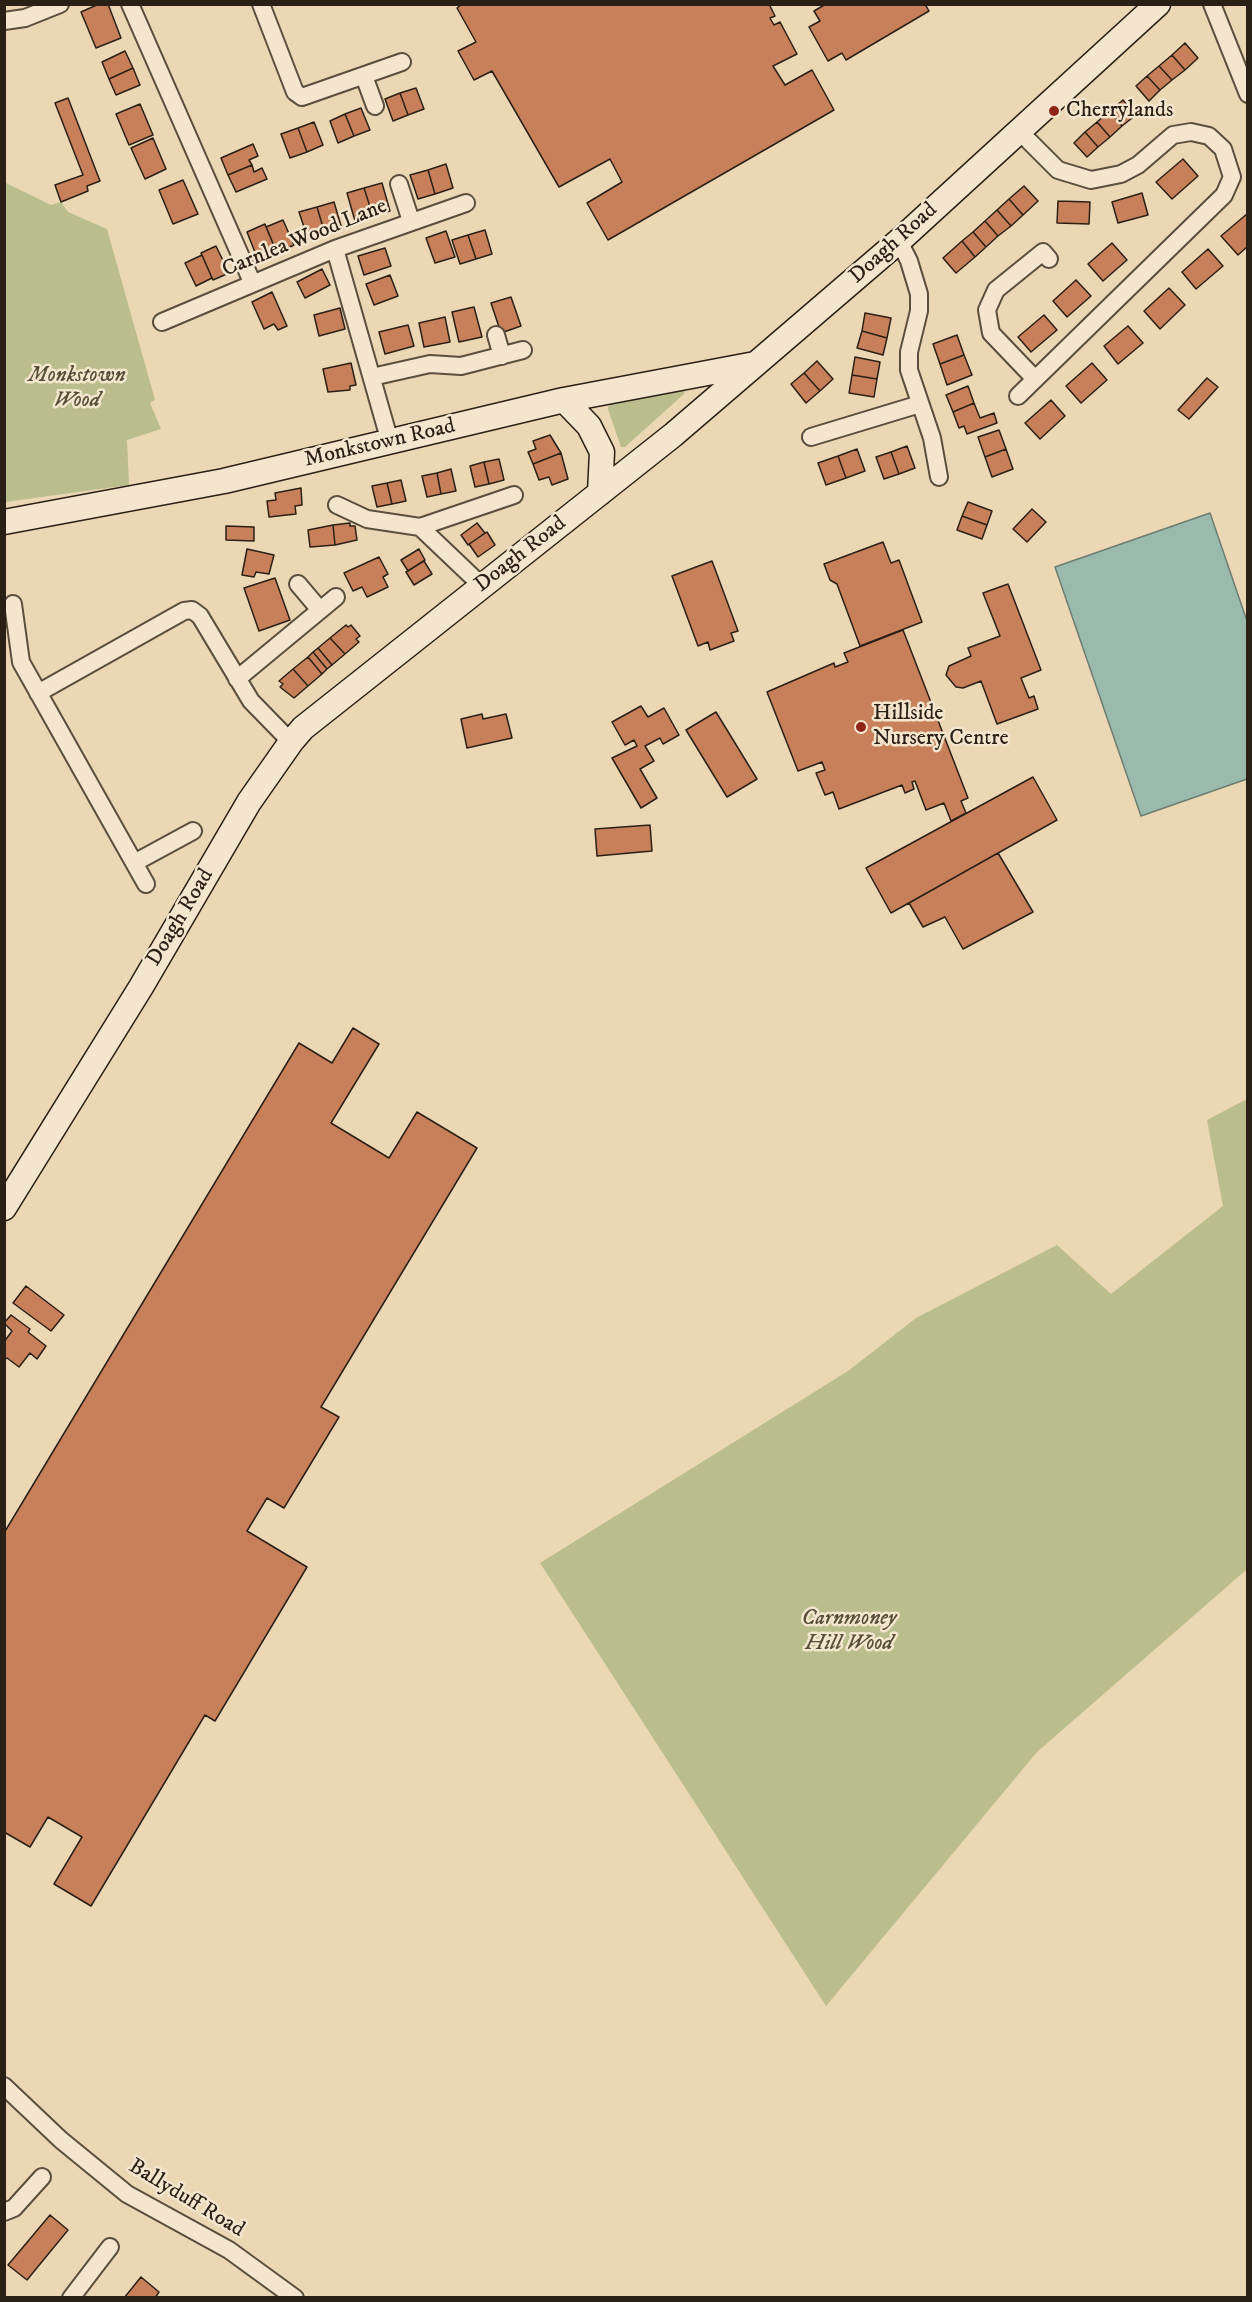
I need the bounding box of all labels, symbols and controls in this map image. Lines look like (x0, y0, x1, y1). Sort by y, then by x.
place label: Cherrylands (1066, 98, 1173, 124)
marker: Cherrylands (1047, 104, 1061, 118)
street label: Carnlea Wood Lane (219, 194, 391, 284)
street label: Doagh Road (845, 198, 943, 290)
park label: Monkstown Wood (28, 363, 126, 414)
street label: Monkstown Road (302, 414, 458, 474)
street label: Doagh Road (470, 511, 572, 599)
place label: Hillside Nursery Centre (873, 701, 1009, 752)
marker: Hillside Nursery Centre (854, 720, 868, 734)
street label: Doagh Road (142, 865, 220, 971)
park label: Carnmoney Hill Wood (802, 1606, 896, 1658)
street label: Ballyduff Road (123, 2154, 249, 2244)

